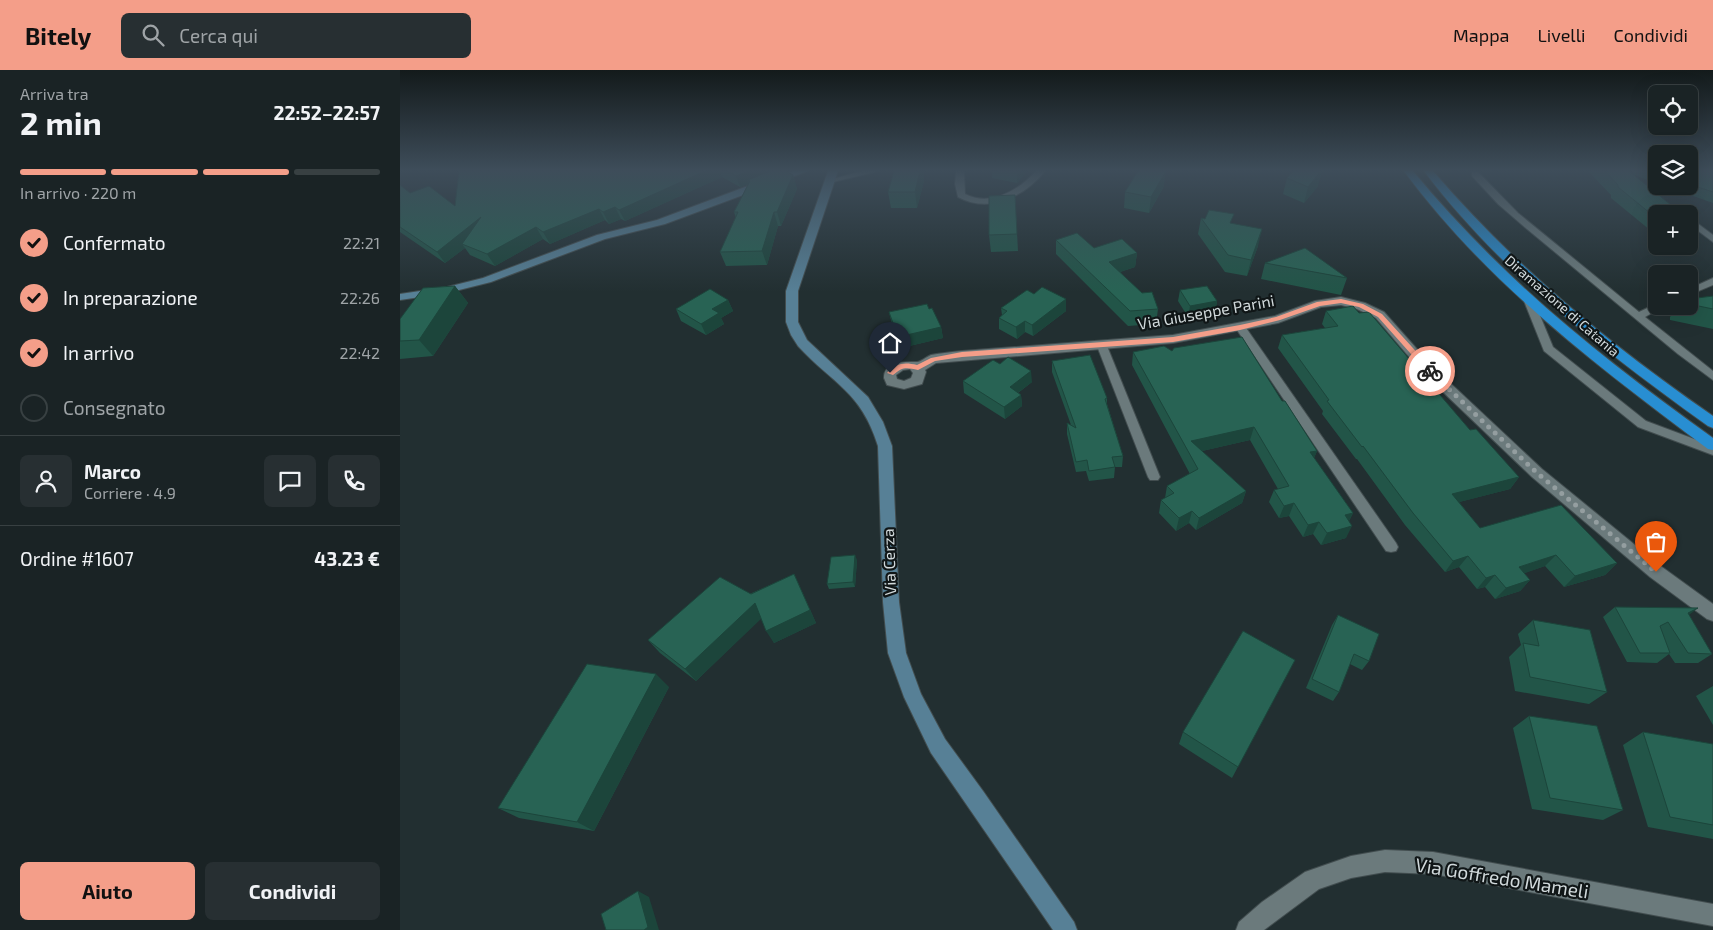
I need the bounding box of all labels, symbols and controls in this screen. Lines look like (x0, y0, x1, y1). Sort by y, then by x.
search box (121, 13, 471, 58)
text: Bitely (25, 21, 91, 50)
icon: search (139, 21, 167, 49)
text: Cerca qui (179, 24, 258, 47)
text: Mappa (1453, 24, 1510, 46)
text: Livelli (1538, 24, 1585, 46)
text: Condividi (1613, 24, 1688, 46)
text: Arriva tra (20, 84, 89, 103)
map controls (1648, 85, 1698, 315)
button: locate (1648, 85, 1698, 135)
text: 22:52–22:57 (273, 101, 380, 124)
text: 2 min (20, 103, 102, 141)
button: layers (1648, 145, 1698, 195)
text: In arrivo · 220 m (20, 183, 136, 202)
button: + (1648, 205, 1698, 255)
icon: check (20, 229, 48, 257)
text: Confermato (63, 231, 166, 254)
text: 22:21 (343, 233, 380, 252)
street label: Diramazione di Catania (1502, 251, 1623, 360)
button: − (1648, 265, 1698, 315)
icon: check (20, 284, 48, 312)
text: In preparazione (63, 286, 198, 309)
text: 22:26 (340, 288, 380, 307)
street label: Via Giuseppe Parini (1136, 290, 1276, 333)
pin (869, 322, 911, 373)
icon: home (876, 329, 904, 357)
icon: check (20, 339, 48, 367)
text: In arrivo (63, 341, 134, 364)
text: 22:42 (339, 343, 380, 362)
courier (1405, 346, 1455, 396)
icon: bike (1416, 357, 1444, 385)
text: Consegnato (63, 396, 166, 419)
button: person (20, 455, 72, 507)
button: chat (264, 455, 316, 507)
button: phone (328, 455, 380, 507)
text: Marco (84, 460, 141, 483)
text: Corriere · 4.9 (84, 483, 176, 502)
pin (1635, 521, 1677, 572)
street label: Via Cerza (878, 528, 899, 596)
icon: bag (1642, 528, 1670, 556)
text: Ordine #1607 (20, 547, 134, 570)
text: 43.23 € (314, 547, 380, 570)
street label: Via Goffredo Mameli (1414, 852, 1590, 903)
button: Aiuto (20, 862, 195, 920)
button: Condividi (205, 862, 380, 920)

